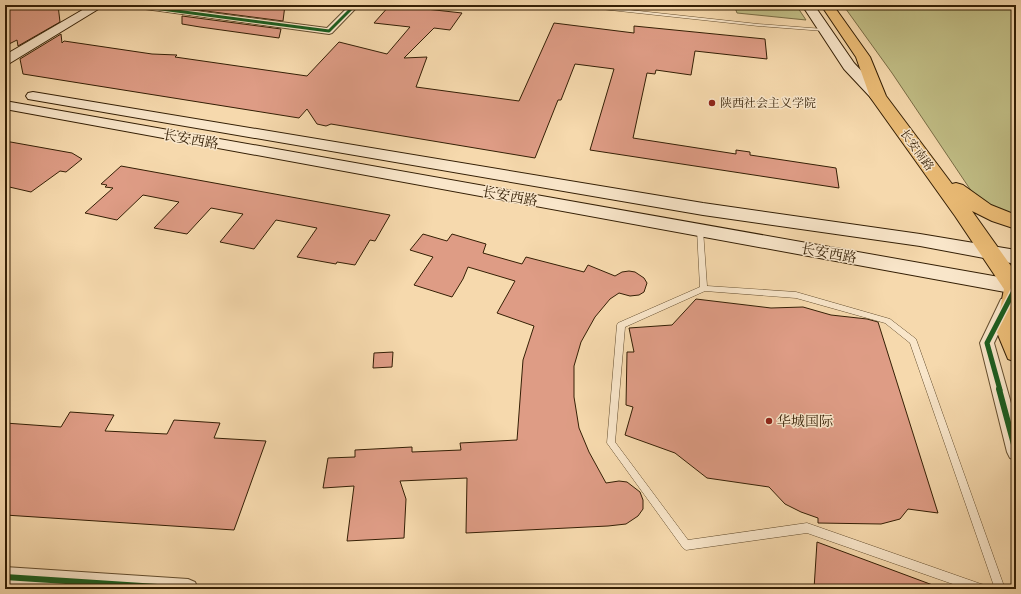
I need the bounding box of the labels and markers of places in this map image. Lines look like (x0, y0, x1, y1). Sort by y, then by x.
place label: 陕西社会主义学院 (720, 95, 816, 111)
marker: 陕西社会主义学院 (707, 98, 717, 108)
place label: 华城国际 (777, 412, 833, 431)
marker: 华城国际 (764, 416, 774, 426)

